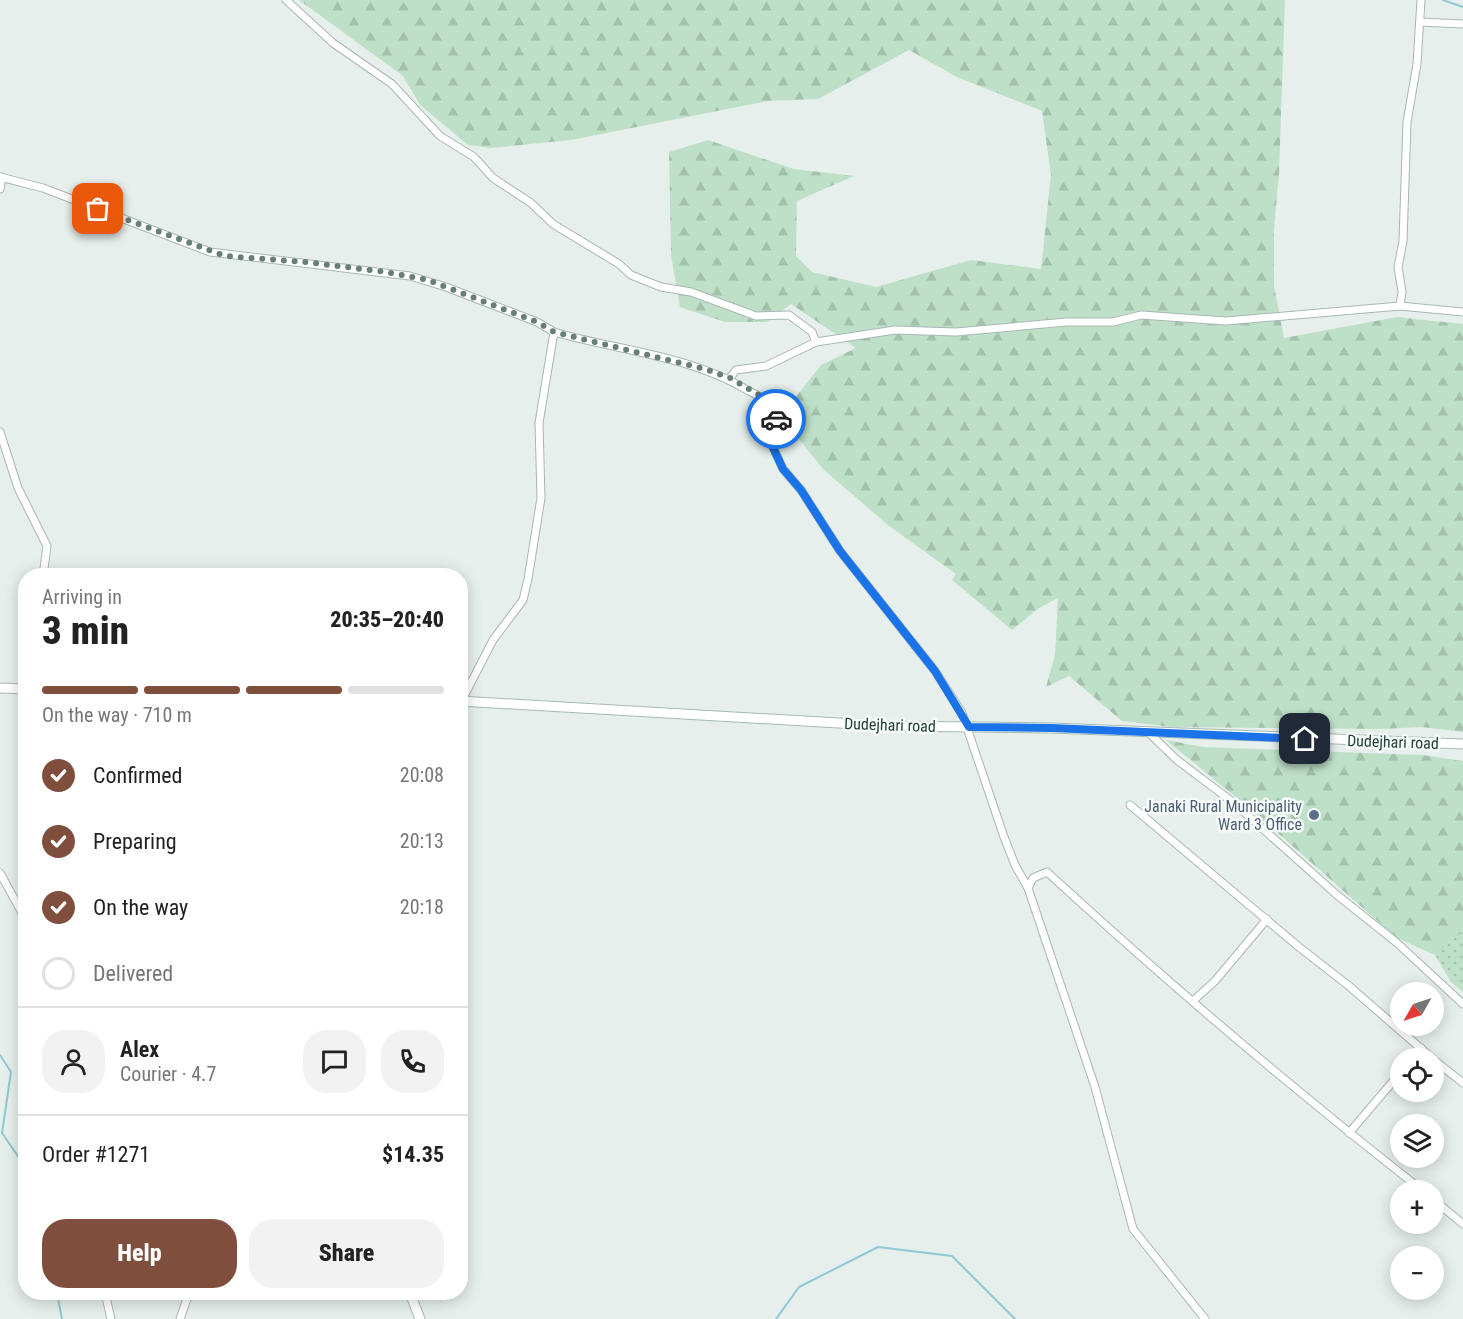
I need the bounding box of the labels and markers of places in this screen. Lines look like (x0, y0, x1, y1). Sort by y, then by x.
pin (72, 183, 123, 234)
pin (1279, 713, 1330, 764)
place label: Janaki Rural Municipality Ward 3 Office (1144, 797, 1302, 834)
marker: Janaki Rural Municipality Ward 3 Office (1307, 808, 1321, 822)

